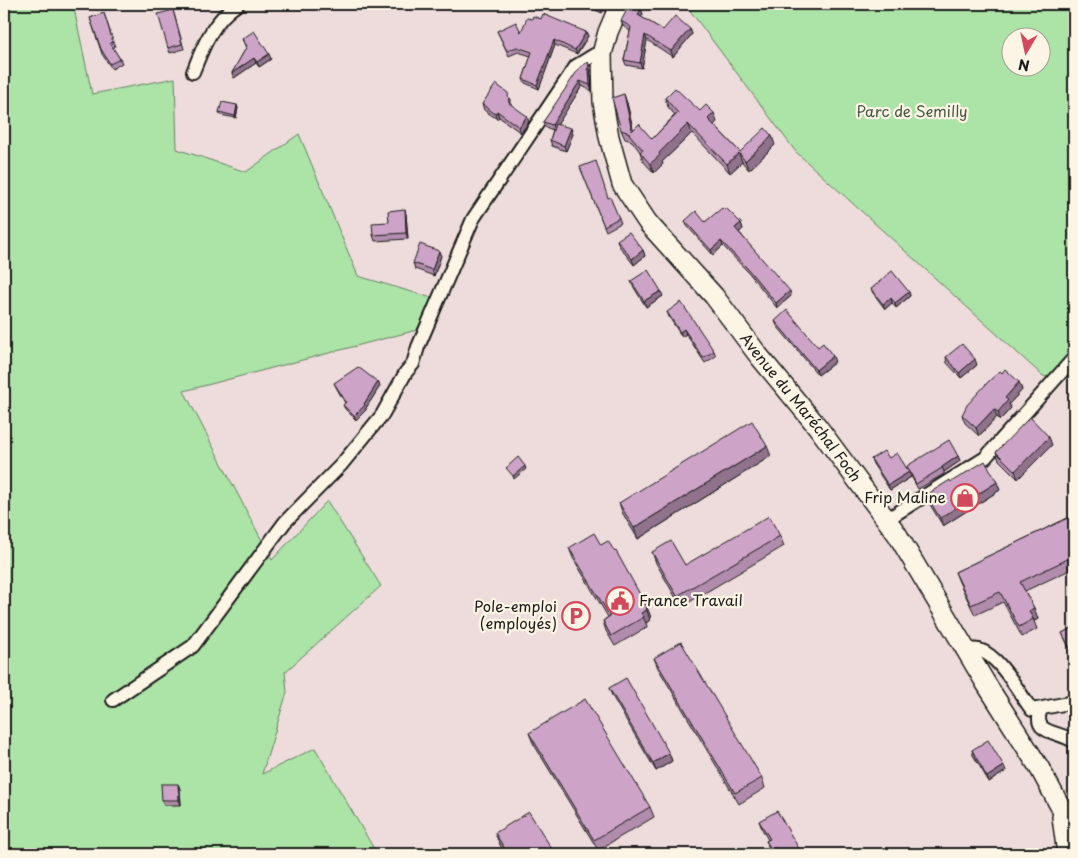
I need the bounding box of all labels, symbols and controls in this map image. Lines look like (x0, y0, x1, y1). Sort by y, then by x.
north arrow (1000, 28, 1050, 78)
text: N (1017, 54, 1031, 77)
park label: Parc de Semilly (856, 99, 968, 122)
street label: Avenue du Maréchal Foch (735, 327, 868, 486)
shop icon: Frip Maline (950, 483, 980, 513)
place label: Frip Maline (864, 485, 946, 508)
public building icon: France Travail (605, 586, 635, 616)
place label: France Travail (639, 588, 743, 611)
place label: Pole-emploi (employés) (474, 594, 557, 634)
parking icon: Pole-emploi (employés) (561, 601, 591, 631)

